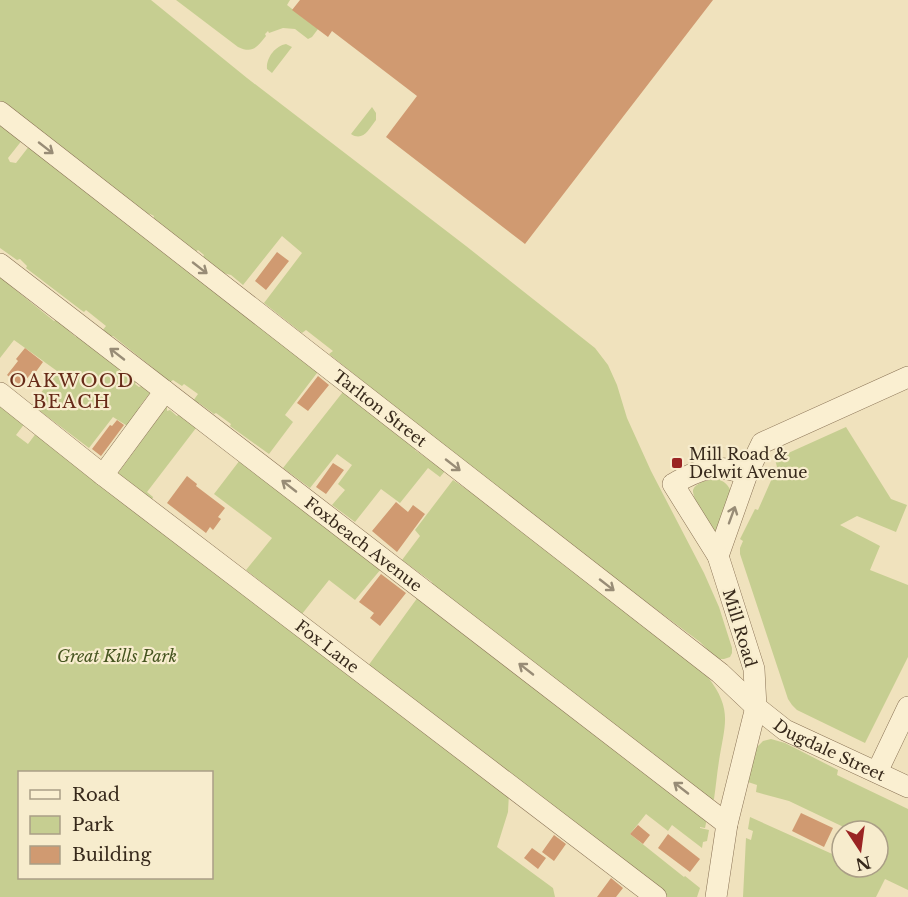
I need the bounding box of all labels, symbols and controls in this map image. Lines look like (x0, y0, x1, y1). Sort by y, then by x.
one-way arrow (38, 141, 54, 154)
one-way arrow (192, 261, 208, 274)
one-way arrow (110, 348, 126, 361)
street label: Tarlton Street (329, 366, 431, 451)
district label: OAKWOOD BEACH (9, 370, 135, 413)
place label: Mill Road & Delwit Avenue (689, 444, 807, 482)
marker: Mill Road & Delwit Avenue (670, 456, 684, 470)
one-way arrow (445, 458, 461, 471)
one-way arrow (281, 480, 297, 493)
street label: Foxbeach Avenue (301, 493, 426, 596)
one-way arrow (728, 506, 739, 525)
one-way arrow (599, 578, 615, 591)
street label: Mill Road (719, 587, 761, 670)
street label: Fox Lane (292, 616, 363, 677)
park label: Great Kills Park (57, 646, 177, 666)
one-way arrow (519, 663, 535, 676)
street label: Dugdale Street (769, 715, 888, 785)
legend (18, 771, 213, 879)
one-way arrow (673, 782, 689, 795)
text: Road (72, 784, 120, 806)
text: Park (72, 814, 114, 836)
north arrow (830, 819, 890, 879)
text: Building (72, 844, 151, 866)
text: N (854, 852, 873, 875)

